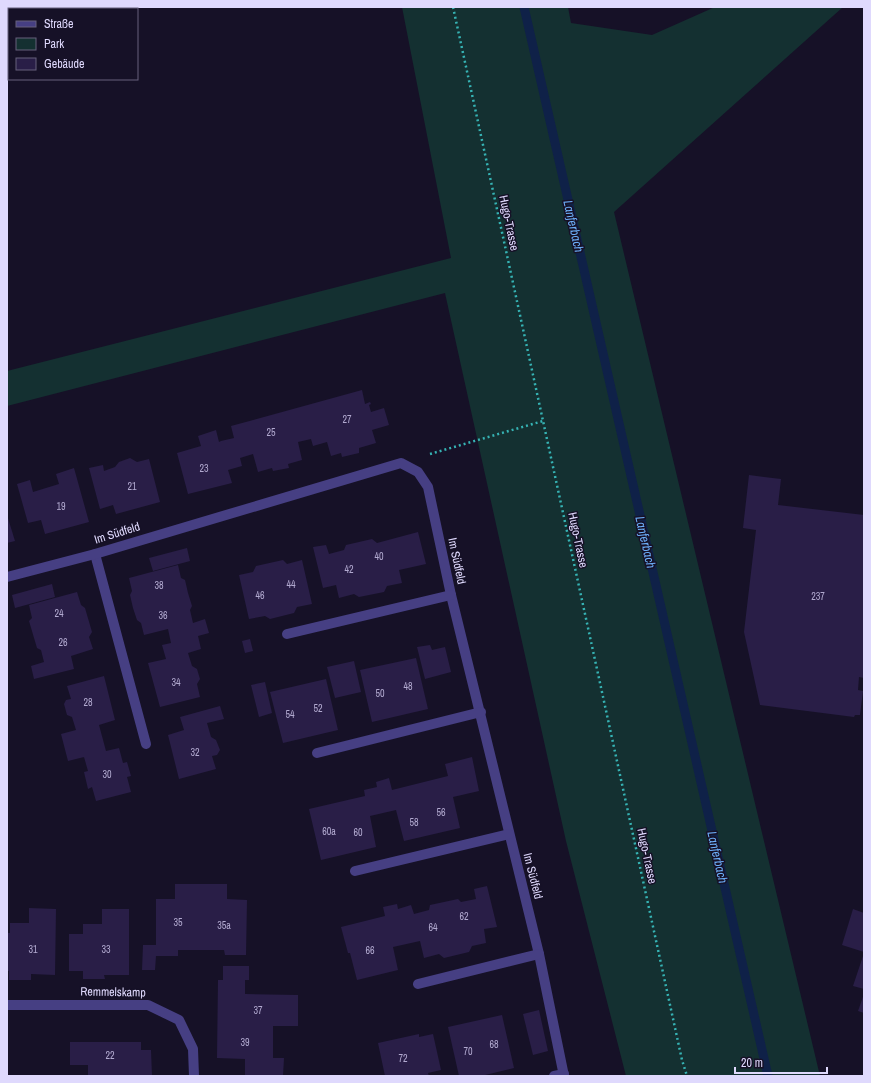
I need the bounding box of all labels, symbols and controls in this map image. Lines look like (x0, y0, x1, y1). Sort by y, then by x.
legend (8, 8, 138, 80)
text: Straße (44, 16, 74, 32)
text: Park (44, 36, 64, 52)
text: Gebäude (44, 56, 85, 72)
street label: Hugo-Trasse (495, 194, 523, 252)
water label: Lanferbach (559, 198, 588, 254)
house number: 27 (342, 413, 352, 426)
house number: 25 (266, 426, 276, 439)
house number: 23 (199, 462, 209, 475)
house number: 21 (127, 480, 137, 493)
house number: 19 (56, 500, 66, 513)
street label: Hugo-Trasse (564, 511, 592, 569)
water label: Lanferbach (631, 514, 660, 570)
street label: Im Südfeld (92, 518, 142, 548)
street label: Im Südfeld (444, 536, 470, 586)
house number: 40 (374, 550, 384, 563)
house number: 42 (344, 563, 354, 576)
house number: 44 (286, 578, 296, 591)
house number: 38 (154, 579, 164, 592)
house number: 46 (255, 589, 265, 602)
house number: 237 (811, 590, 825, 603)
house number: 24 (54, 607, 64, 620)
house number: 36 (158, 609, 168, 622)
house number: 26 (58, 636, 68, 649)
house number: 34 (171, 676, 181, 689)
house number: 48 (403, 680, 413, 693)
house number: 50 (375, 687, 385, 700)
house number: 28 (83, 696, 93, 709)
house number: 52 (313, 702, 323, 715)
house number: 54 (285, 708, 295, 721)
house number: 32 (190, 746, 200, 759)
house number: 30 (102, 768, 112, 781)
house number: 56 (436, 806, 446, 819)
house number: 58 (409, 816, 419, 829)
house number: 60a (322, 825, 336, 838)
house number: 60 (353, 826, 363, 839)
street label: Hugo-Trasse (633, 827, 661, 885)
water label: Lanferbach (703, 829, 732, 885)
street label: Im Südfeld (520, 851, 546, 901)
house number: 62 (459, 910, 469, 923)
house number: 35 (173, 916, 183, 929)
house number: 35a (217, 919, 231, 932)
house number: 64 (428, 921, 438, 934)
house number: 31 (28, 943, 38, 956)
house number: 33 (101, 943, 111, 956)
house number: 66 (365, 944, 375, 957)
street label: Remmelskamp (80, 983, 146, 1001)
house number: 37 (253, 1004, 263, 1017)
house number: 39 (240, 1036, 250, 1049)
house number: 68 (489, 1038, 499, 1051)
house number: 70 (463, 1045, 473, 1058)
house number: 22 (105, 1049, 115, 1062)
scale bar (735, 1049, 827, 1075)
house number: 72 (398, 1052, 408, 1065)
text: 20 m (741, 1055, 763, 1071)

